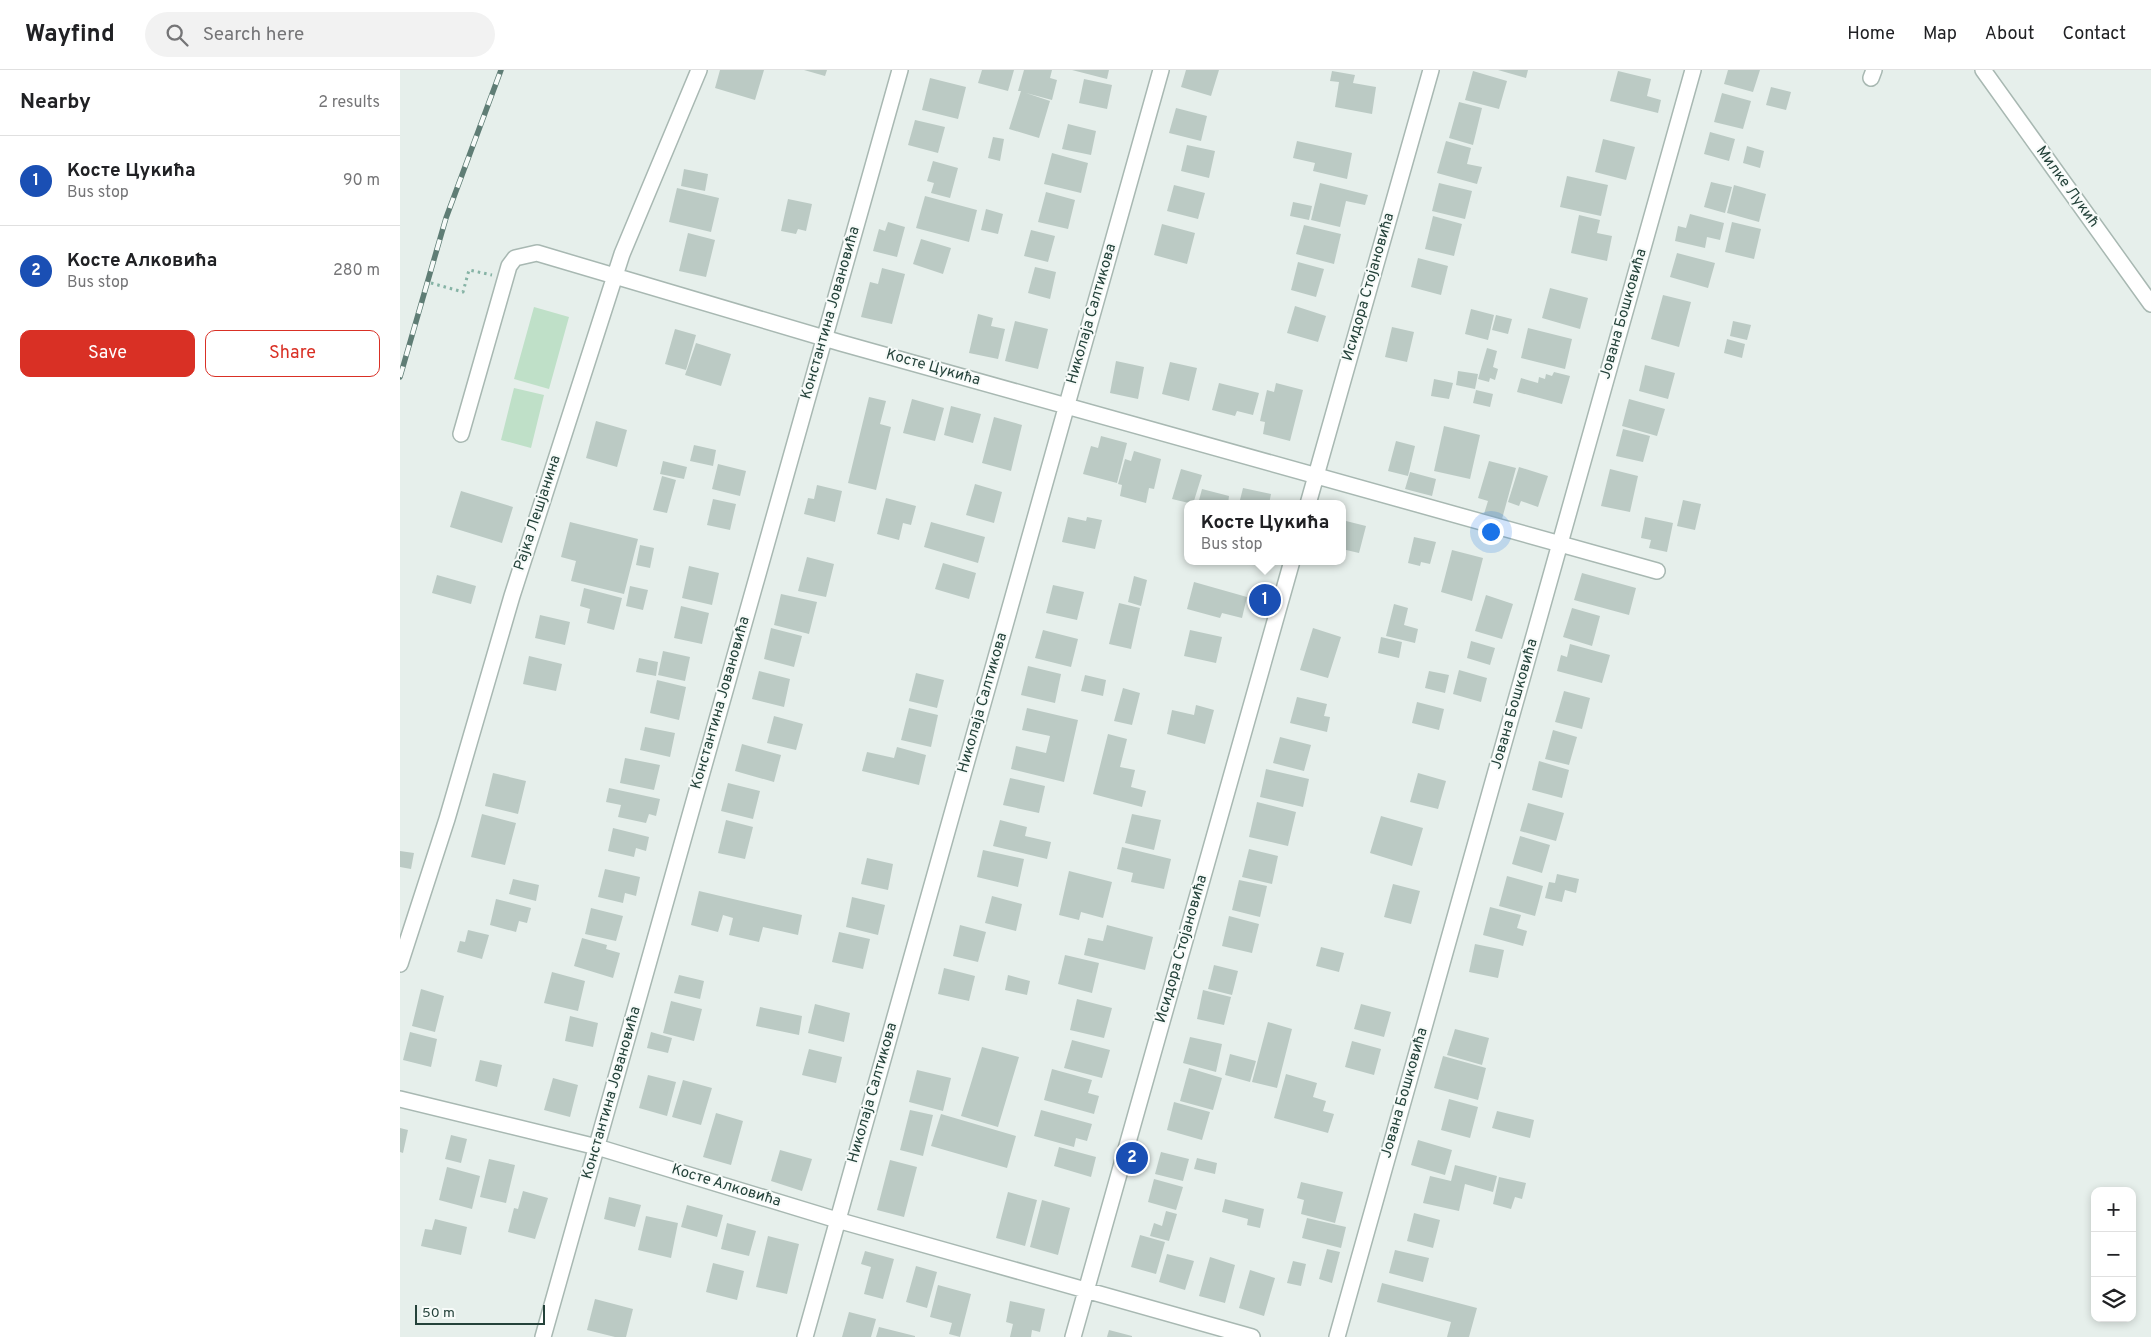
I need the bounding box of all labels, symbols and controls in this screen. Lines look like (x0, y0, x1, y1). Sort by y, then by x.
search box (145, 12, 495, 57)
text: Wayfind (25, 20, 115, 50)
icon: search (163, 21, 191, 49)
text: Search here (203, 23, 304, 47)
text: Home (1847, 23, 1895, 46)
text: Map (1923, 23, 1957, 46)
text: About (1985, 23, 2034, 46)
text: Contact (2062, 23, 2126, 46)
text: Nearby (20, 89, 91, 116)
text: 2 results (318, 93, 380, 113)
street label: Милке Лукић (2031, 143, 2103, 231)
text: Косте Цукића (67, 159, 195, 183)
text: 1 (33, 171, 39, 191)
text: 90 m (343, 171, 380, 191)
text: Bus stop (67, 183, 129, 203)
street label: Исидора Стојановића (1339, 211, 1399, 363)
street label: Константина Јовановића (797, 224, 865, 402)
street label: Николаја Салтикова (1063, 242, 1121, 386)
street label: Јована Бошковића (1596, 247, 1652, 381)
text: Косте Алковића (67, 249, 217, 273)
text: 2 (31, 261, 41, 281)
text: 280 m (333, 261, 380, 281)
text: Bus stop (67, 273, 129, 293)
button: Save (20, 330, 195, 377)
button: Share (205, 330, 380, 377)
street label: Косте Цукића (884, 345, 982, 391)
street label: Рајка Лешјанина (510, 453, 566, 573)
popup (1184, 500, 1346, 565)
text: Косте Цукића (1201, 511, 1329, 535)
your location (1478, 519, 1504, 545)
text: Bus stop (1201, 535, 1263, 555)
pin: 1 (1249, 581, 1281, 619)
street label: Константина Јовановића (687, 614, 755, 792)
street label: Николаја Салтикова (954, 631, 1012, 775)
street label: Јована Бошковића (1487, 637, 1543, 771)
street label: Исидора Стојановића (1152, 873, 1212, 1025)
street label: Константина Јовановића (578, 1004, 646, 1182)
street label: Николаја Салтикова (844, 1021, 902, 1165)
street label: Јована Бошковића (1377, 1026, 1433, 1160)
pin: 2 (1116, 1139, 1148, 1177)
street label: Косте Алковића (669, 1160, 783, 1212)
map controls (2091, 1187, 2136, 1322)
button: + (2091, 1187, 2136, 1232)
button: − (2091, 1232, 2136, 1277)
button: layers (2091, 1277, 2136, 1322)
scale bar (415, 1302, 545, 1325)
text: 50 m (422, 1305, 455, 1322)

